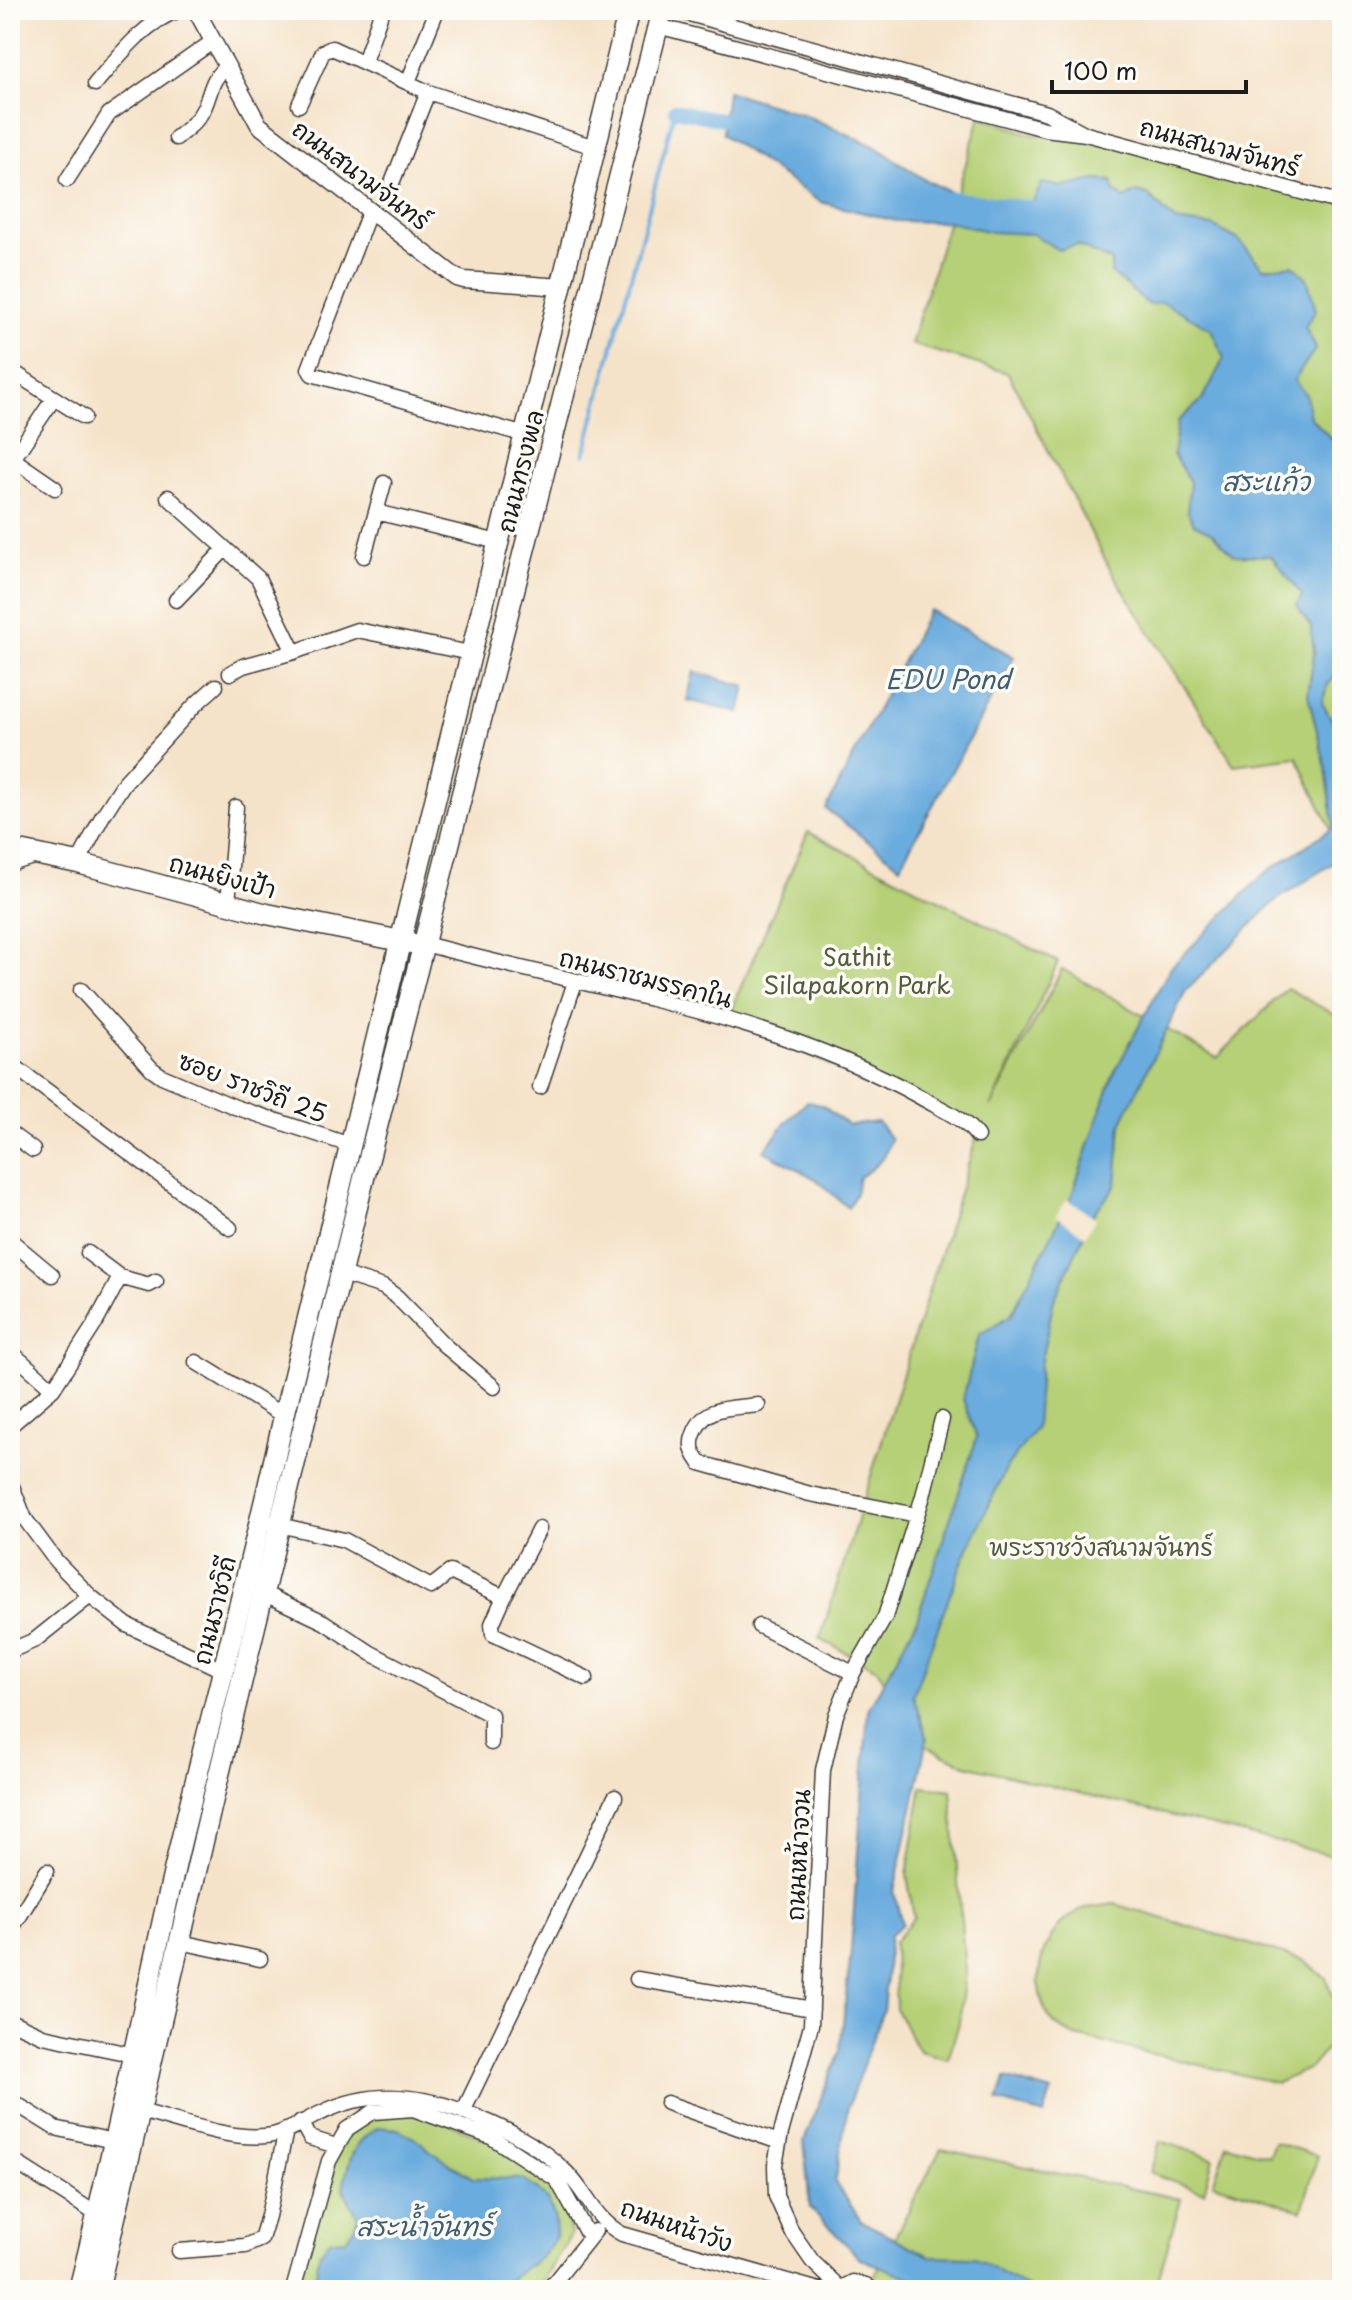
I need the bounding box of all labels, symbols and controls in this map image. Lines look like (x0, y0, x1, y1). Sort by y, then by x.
scale bar (1052, 44, 1246, 94)
text: 100 m (1064, 52, 1137, 88)
street label: ถนนสนามจันทร์ (1136, 107, 1304, 185)
street label: ถนนสนามจันทร์ (286, 110, 438, 238)
street label: ถนนทรงพล (486, 406, 552, 536)
water label: สระแก้ว (1222, 461, 1312, 500)
water label: EDU Pond (886, 659, 1015, 698)
street label: ถนนยิงเป้า (165, 843, 281, 907)
street label: ถนนราชมรรคาใน (556, 938, 736, 1016)
park label: Sathit Silapakorn Park (763, 938, 951, 1002)
street label: ซอย ราชวิถี 25 (173, 1041, 333, 1131)
park label: พระราชวังสนามจันทร์ (989, 1528, 1213, 1564)
street label: ถนนราชวิถี (182, 1552, 244, 1668)
street label: ถนนหน้าจวน (776, 1788, 818, 1922)
street label: ถนนหน้าวัง (616, 2188, 738, 2260)
water label: สระน้ำจันทร์ (356, 2203, 498, 2245)

